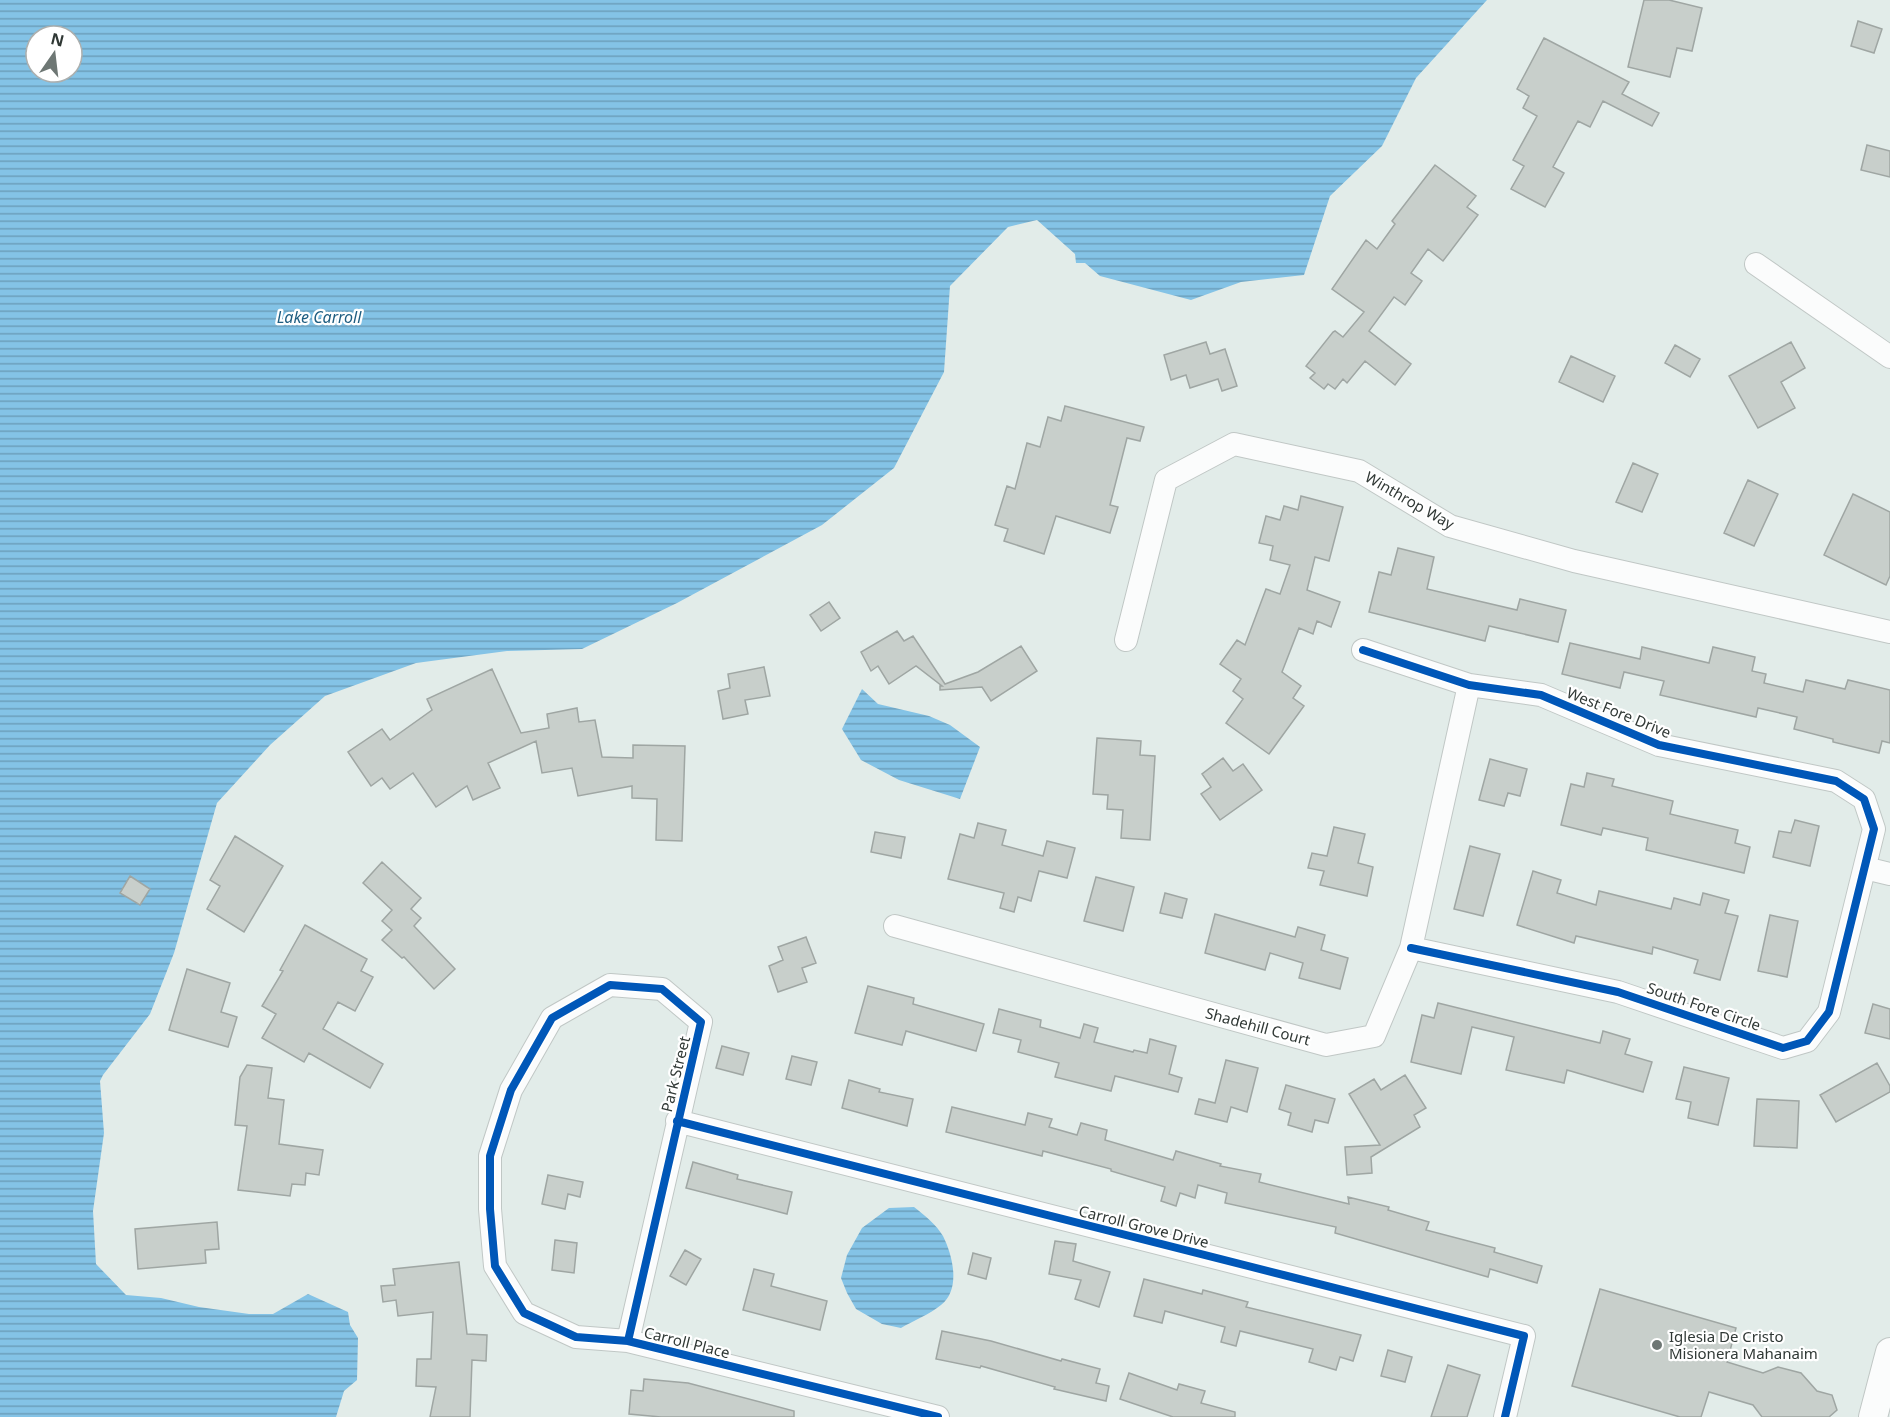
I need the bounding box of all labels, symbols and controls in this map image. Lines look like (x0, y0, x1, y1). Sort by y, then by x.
north arrow (24, 24, 84, 84)
text: N (49, 27, 67, 52)
water label: Lake Carroll (277, 306, 362, 328)
street label: Winthrop Way (1362, 466, 1458, 534)
street label: West Fore Drive (1564, 682, 1674, 742)
street label: South Fore Circle (1644, 977, 1764, 1035)
street label: Shadehill Court (1203, 1002, 1313, 1050)
street label: Park Street (656, 1033, 694, 1114)
street label: Carroll Grove Drive (1077, 1200, 1211, 1252)
street label: Carroll Place (642, 1322, 732, 1362)
place label: Iglesia De Cristo Misionera Mahanaim (1669, 1326, 1818, 1363)
marker: Iglesia De Cristo Misionera Mahanaim (1650, 1338, 1664, 1352)

